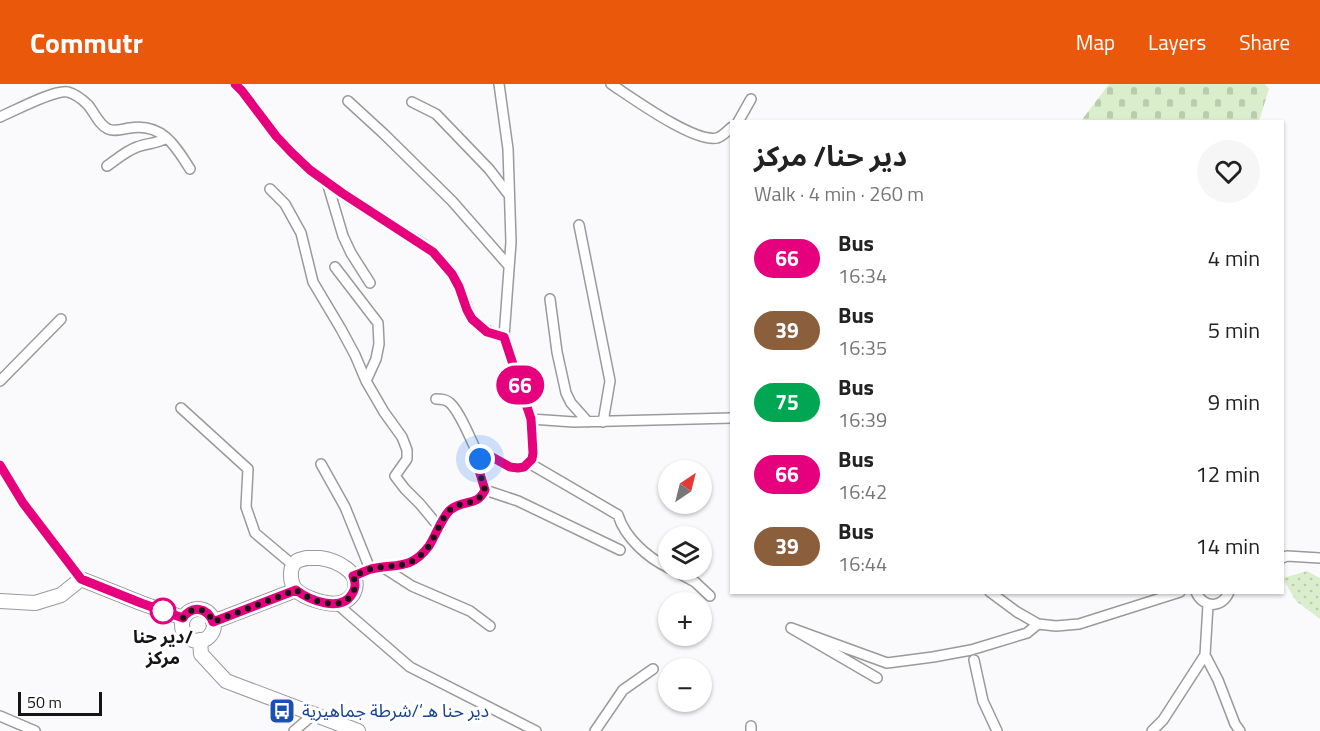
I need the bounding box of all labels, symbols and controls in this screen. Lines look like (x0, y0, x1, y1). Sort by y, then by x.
text: Commutr (30, 21, 143, 64)
text: Map (1076, 26, 1115, 58)
text: Layers (1148, 26, 1206, 58)
text: Share (1239, 26, 1290, 58)
text: دير حنا/ مركز (754, 134, 907, 177)
button: heart (1197, 140, 1260, 203)
text: Walk · 4 min · 260 m (754, 178, 924, 209)
text: Bus (838, 226, 874, 260)
text: 4 min (1208, 241, 1260, 275)
text: 66 (775, 242, 799, 274)
text: 16:34 (838, 260, 887, 291)
text: Bus (838, 298, 874, 332)
text: 5 min (1208, 313, 1260, 347)
text: 39 (775, 314, 799, 346)
text: 16:35 (838, 332, 887, 363)
line badge: 66 (493, 366, 547, 404)
text: 66 (508, 369, 532, 401)
text: Bus (838, 370, 874, 404)
text: 9 min (1208, 385, 1260, 419)
text: 75 (775, 386, 799, 418)
text: 16:39 (838, 404, 887, 435)
text: Bus (838, 442, 874, 476)
your location (465, 444, 495, 474)
text: 12 min (1195, 457, 1260, 491)
text: 66 (775, 458, 799, 490)
north arrow (658, 460, 712, 514)
map controls (658, 460, 712, 712)
text: 16:42 (838, 476, 887, 507)
text: Bus (838, 514, 874, 548)
button: layers (658, 526, 712, 580)
text: 14 min (1195, 529, 1260, 563)
text: 39 (775, 530, 799, 562)
text: 16:44 (838, 548, 887, 579)
button: + (658, 592, 712, 646)
marker: دير حنا/ مركز (150, 598, 176, 624)
place label: دير حنا/ مركز (133, 623, 193, 671)
button: − (658, 658, 712, 712)
scale bar (18, 689, 102, 716)
text: 50 m (27, 690, 62, 714)
bus stop icon: دير حنا هـ‘/شرطة جماهيرية (267, 696, 297, 726)
place label: دير حنا هـ‘/شرطة جماهيرية (302, 697, 489, 724)

